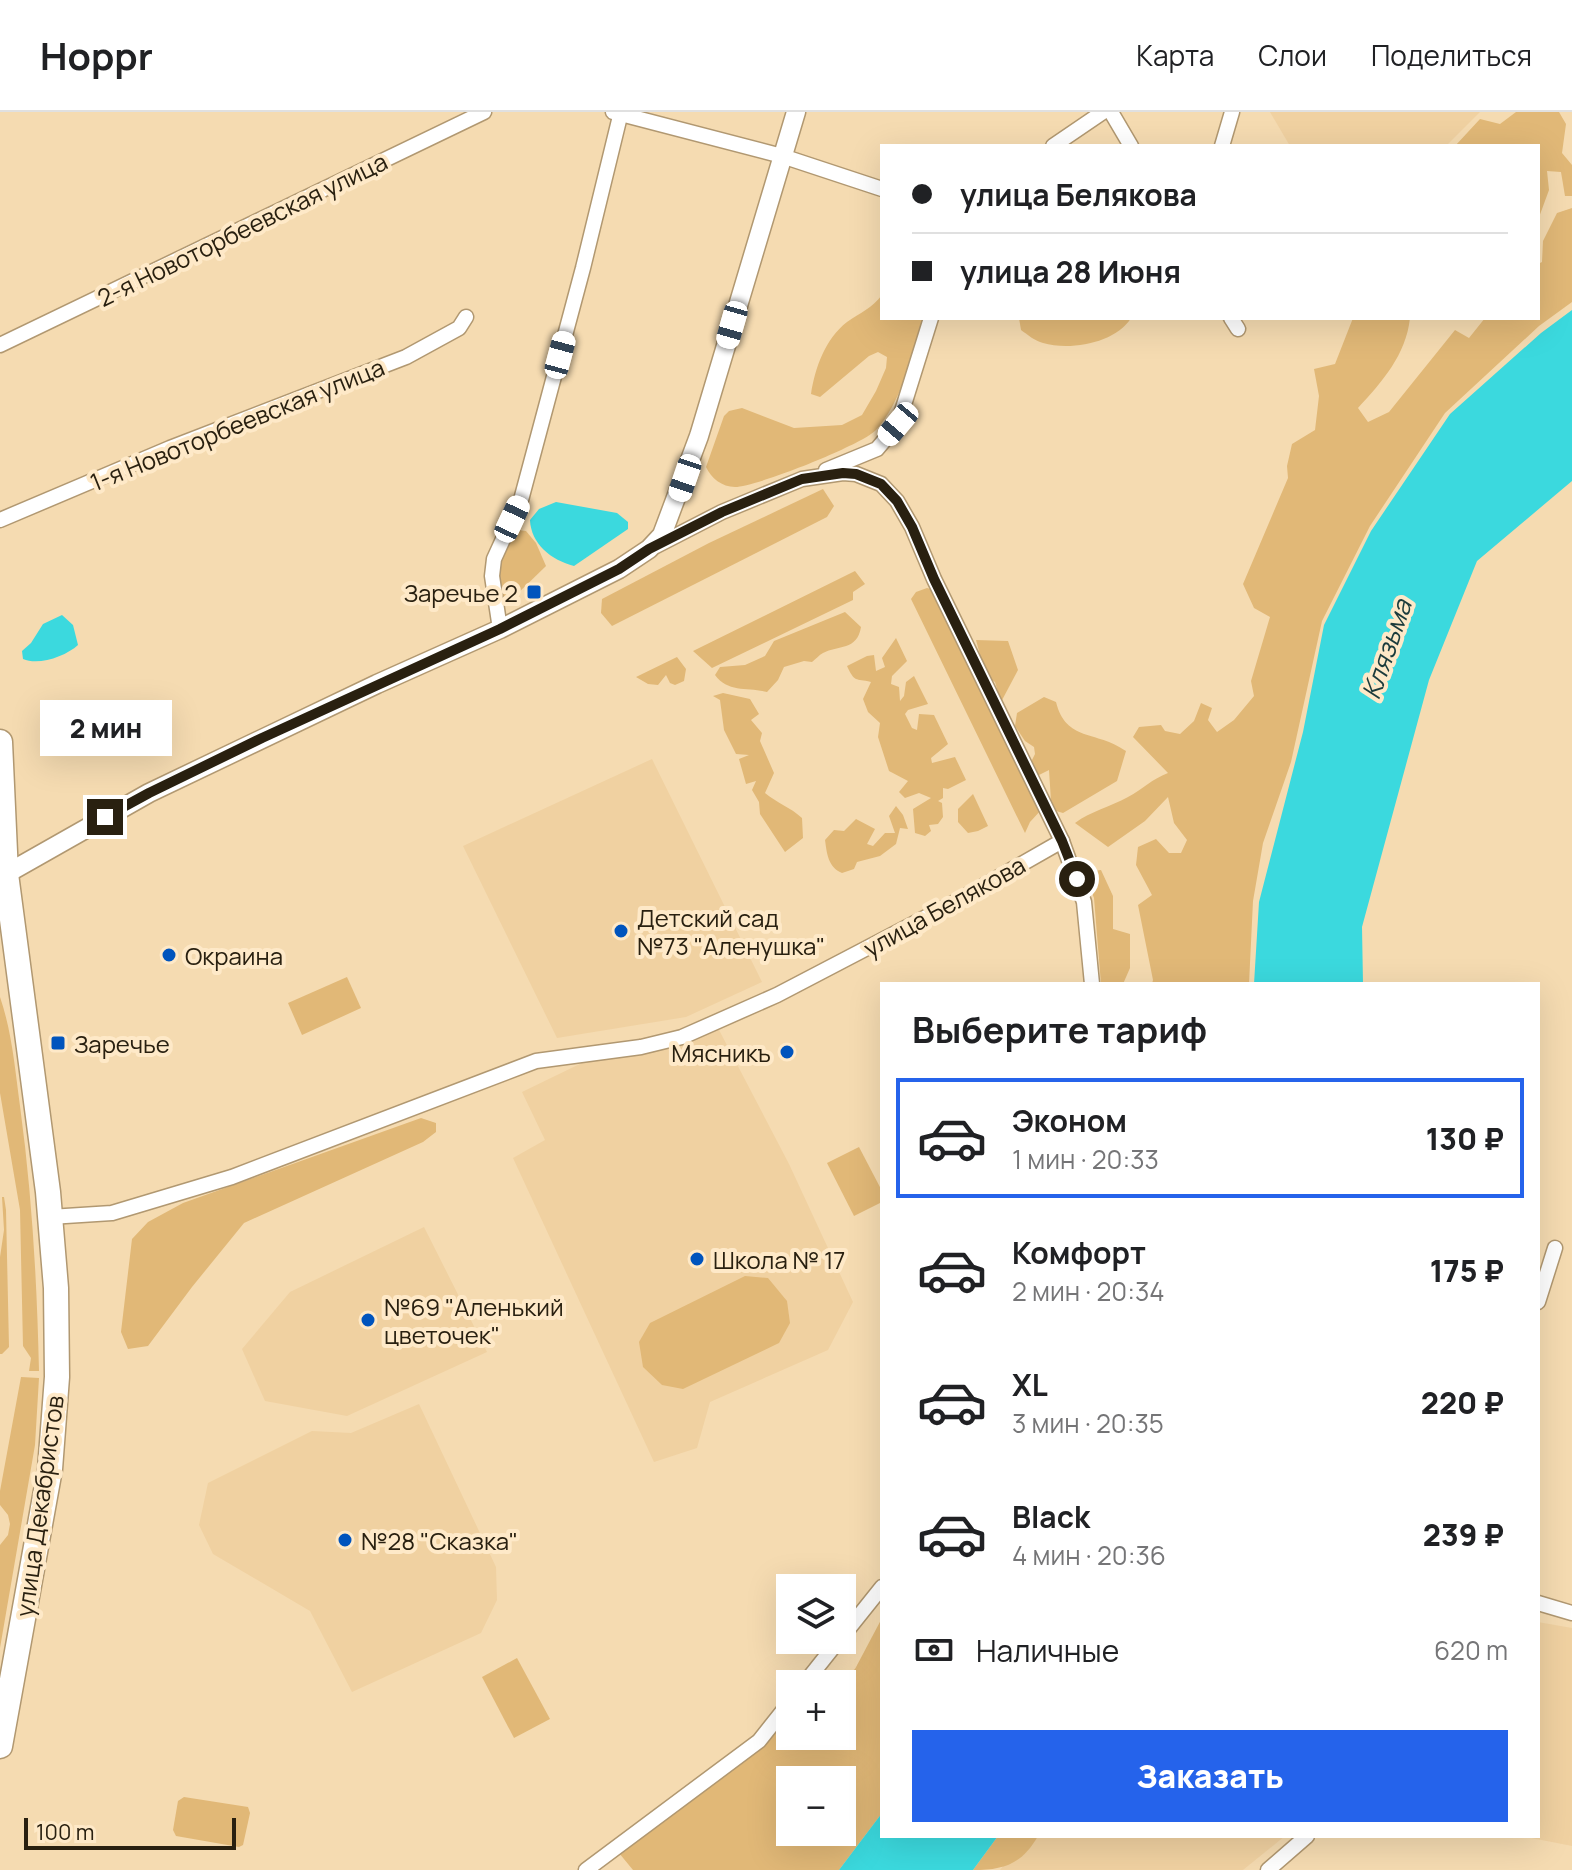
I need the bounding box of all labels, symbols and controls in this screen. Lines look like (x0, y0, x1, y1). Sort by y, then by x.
text: Hoppr (40, 29, 153, 81)
text: Карта (1136, 36, 1214, 74)
text: Слои (1258, 36, 1327, 74)
text: Поделиться (1371, 36, 1532, 74)
street label: 2-я Новоторбеевская улица (92, 144, 392, 314)
text: улица Белякова (960, 174, 1197, 215)
text: улица 28 Июня (960, 251, 1181, 292)
car (714, 299, 750, 351)
car (542, 329, 578, 381)
street label: 1-я Новоторбеевская улица (85, 350, 389, 498)
car (873, 398, 923, 450)
car (666, 451, 704, 505)
car (491, 492, 533, 546)
place label: Заречье 2 (404, 576, 518, 609)
marker: Заречье 2 (525, 583, 543, 601)
water label: Клязьма (1352, 593, 1420, 704)
callout: 2 мин (39, 701, 171, 757)
text: 2 мин (70, 710, 142, 746)
route end (87, 799, 123, 835)
street label: улица Белякова (857, 848, 1031, 964)
route start (1059, 861, 1095, 897)
place label: Детский сад №73 "Аленушка" (637, 901, 825, 962)
marker: Детский сад №73 "Аленушка" (612, 922, 630, 940)
place label: Окраина (185, 939, 283, 972)
marker: Окраина (160, 946, 178, 964)
text: Выберите тариф (912, 1005, 1207, 1054)
place label: Заречье (74, 1027, 170, 1060)
marker: Заречье (49, 1034, 67, 1052)
place label: Мясникъ (671, 1036, 771, 1069)
marker: Мясникъ (778, 1043, 796, 1061)
text: Эконом (1012, 1100, 1127, 1141)
icon: car (916, 1102, 988, 1174)
text: 130 ₽ (1426, 1118, 1504, 1159)
text: 1 мин · 20:33 (1012, 1141, 1159, 1177)
text: Комфорт (1012, 1232, 1146, 1273)
icon: car (916, 1234, 988, 1306)
place label: Школа № 17 (713, 1243, 845, 1276)
marker: Школа № 17 (688, 1250, 706, 1268)
text: 175 ₽ (1430, 1250, 1504, 1291)
text: 2 мин · 20:34 (1012, 1273, 1165, 1309)
place label: №69 "Аленький цветочек" (384, 1290, 564, 1351)
marker: №69 "Аленький цветочек" (359, 1311, 377, 1329)
text: XL (1012, 1364, 1048, 1405)
icon: car (916, 1366, 988, 1438)
text: 220 ₽ (1421, 1382, 1504, 1423)
street label: улица Декабристов (7, 1393, 71, 1619)
text: 3 мин · 20:35 (1012, 1405, 1164, 1441)
text: Black (1012, 1496, 1090, 1537)
icon: car (916, 1498, 988, 1570)
text: 239 ₽ (1423, 1514, 1504, 1555)
place label: №28 "Сказка" (361, 1524, 518, 1557)
marker: №28 "Сказка" (336, 1531, 354, 1549)
text: 4 мин · 20:36 (1012, 1537, 1166, 1573)
map controls (776, 1574, 856, 1846)
button: layers (776, 1574, 856, 1654)
icon: cash (912, 1628, 956, 1672)
text: Наличные (976, 1630, 1119, 1671)
text: 620 m (1434, 1632, 1508, 1668)
button: + (776, 1670, 856, 1750)
button: Заказать (912, 1730, 1508, 1822)
button: − (776, 1766, 856, 1846)
scale bar (24, 1814, 236, 1850)
text: 100 m (36, 1817, 94, 1847)

